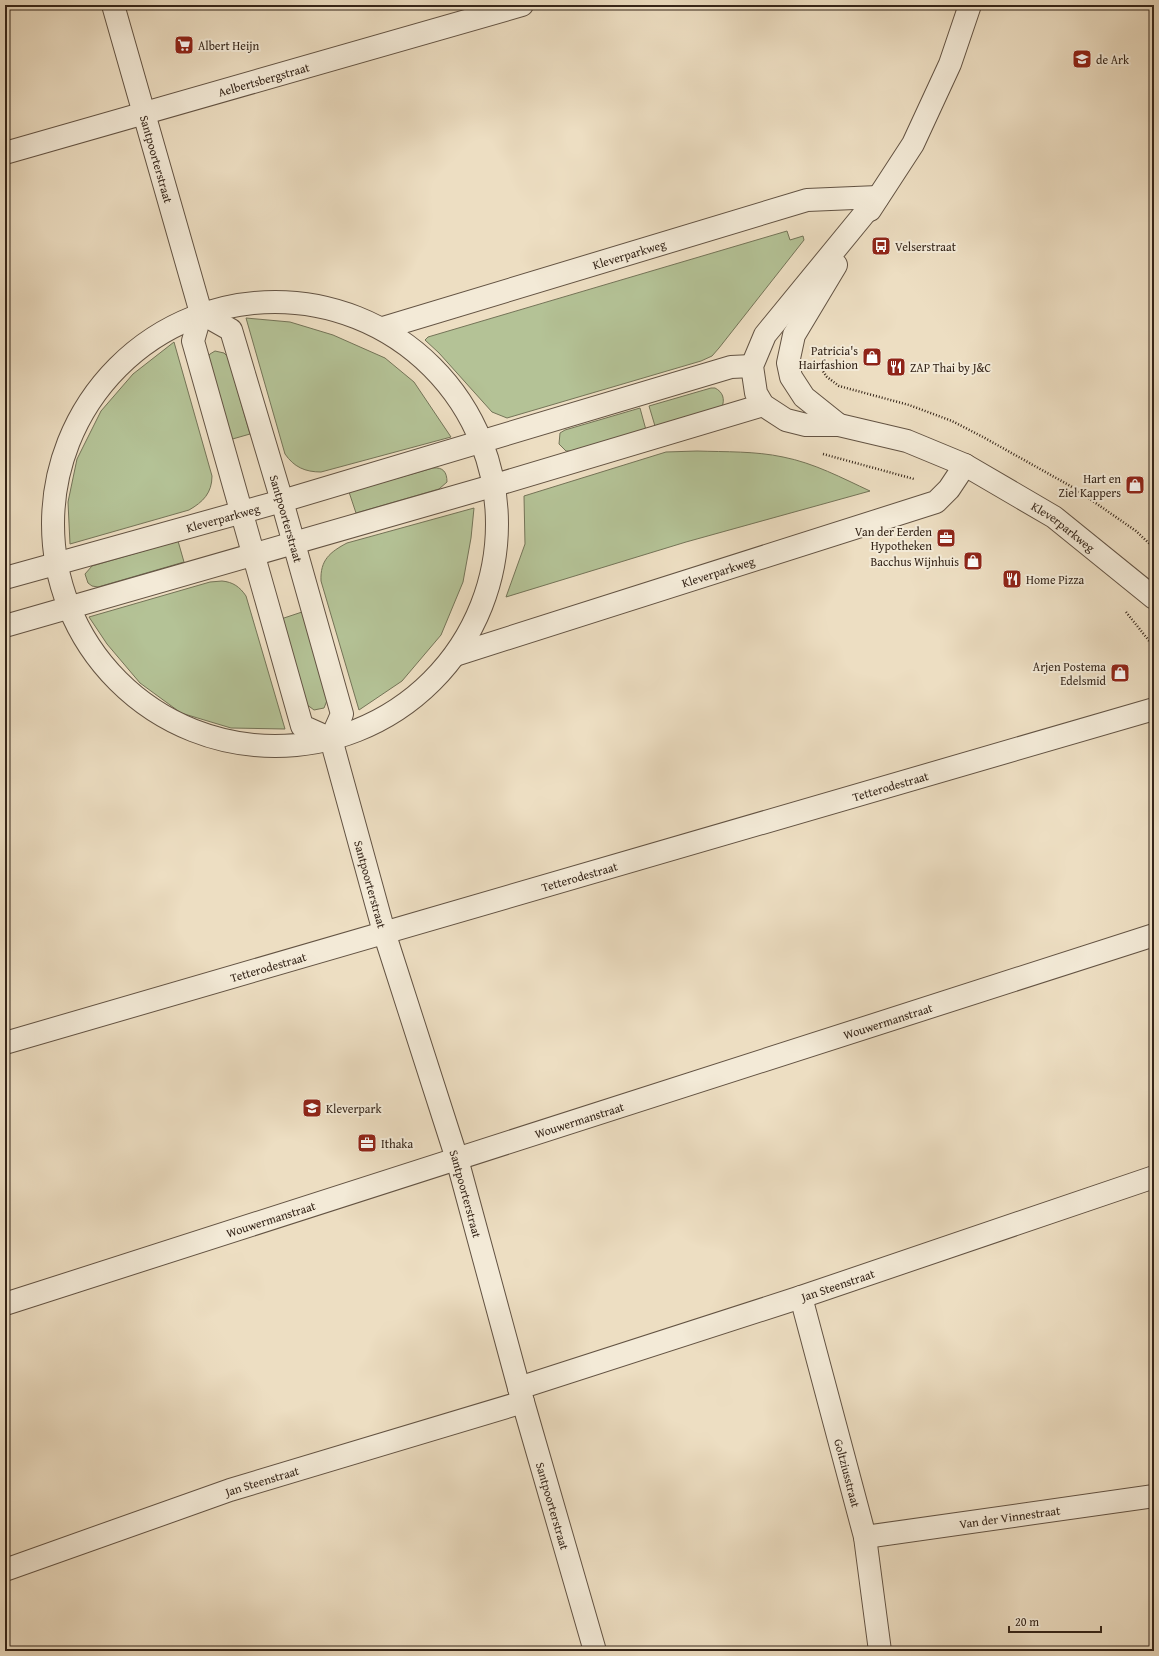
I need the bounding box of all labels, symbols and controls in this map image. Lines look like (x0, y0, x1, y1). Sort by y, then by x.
supermarket icon: Albert Heijn (173, 34, 195, 56)
place label: Albert Heijn (198, 37, 259, 54)
school or university icon: de Ark (1071, 48, 1093, 70)
place label: de Ark (1096, 51, 1130, 68)
street label: Aelbertsbergstraat (216, 58, 312, 100)
street label: Santpoorterstraat (136, 113, 178, 205)
street label: Kleverparkweg (590, 235, 668, 273)
bus stop icon: Velserstraat (870, 235, 892, 257)
place label: Velserstraat (895, 238, 957, 255)
place label: Patricia's Hairfashion (799, 342, 858, 373)
shop icon: Patricia's Hairfashion (861, 346, 883, 368)
restaurant icon: ZAP Thai by J&C (885, 356, 907, 378)
place label: ZAP Thai by J&C (910, 359, 992, 376)
place label: Hart en Ziel Kappers (1059, 470, 1121, 501)
street label: Santpoorterstraat (266, 473, 308, 565)
shop icon: Hart en Ziel Kappers (1124, 474, 1146, 496)
street label: Kleverparkweg (1028, 497, 1099, 556)
street label: Kleverparkweg (184, 499, 261, 536)
place label: Van der Eerden Hypotheken (855, 523, 932, 554)
office icon: Van der Eerden Hypotheken (935, 527, 957, 549)
shop icon: Bacchus Wijnhuis (962, 550, 984, 572)
street label: Kleverparkweg (679, 552, 757, 591)
place label: Bacchus Wijnhuis (871, 553, 959, 570)
restaurant icon: Home Pizza (1001, 568, 1023, 590)
place label: Home Pizza (1026, 571, 1084, 588)
place label: Arjen Postema Edelsmid (1033, 658, 1107, 689)
shop icon: Arjen Postema Edelsmid (1109, 662, 1131, 684)
street label: Tetterodestraat (850, 766, 931, 805)
street label: Santpoorterstraat (351, 838, 391, 931)
street label: Tetterodestraat (539, 857, 620, 895)
street label: Tetterodestraat (228, 947, 309, 986)
street label: Wouwermanstraat (841, 998, 935, 1043)
school or university icon: Kleverpark (301, 1097, 323, 1119)
street label: Wouwermanstraat (532, 1097, 627, 1142)
place label: Kleverpark (326, 1100, 382, 1117)
office icon: Ithaka (356, 1132, 378, 1154)
place label: Ithaka (381, 1135, 413, 1152)
street label: Santpoorterstraat (446, 1147, 487, 1240)
street label: Wouwermanstraat (224, 1196, 318, 1241)
street label: Jan Steenstraat (797, 1264, 877, 1306)
street label: Goltziusstraat (831, 1437, 865, 1510)
street label: Santpoorterstraat (532, 1460, 574, 1552)
street label: Jan Steenstraat (221, 1461, 302, 1500)
street label: Van der Vinnestraat (958, 1501, 1062, 1532)
scale bar (1009, 1608, 1101, 1634)
text: 20 m (1015, 1613, 1039, 1630)

